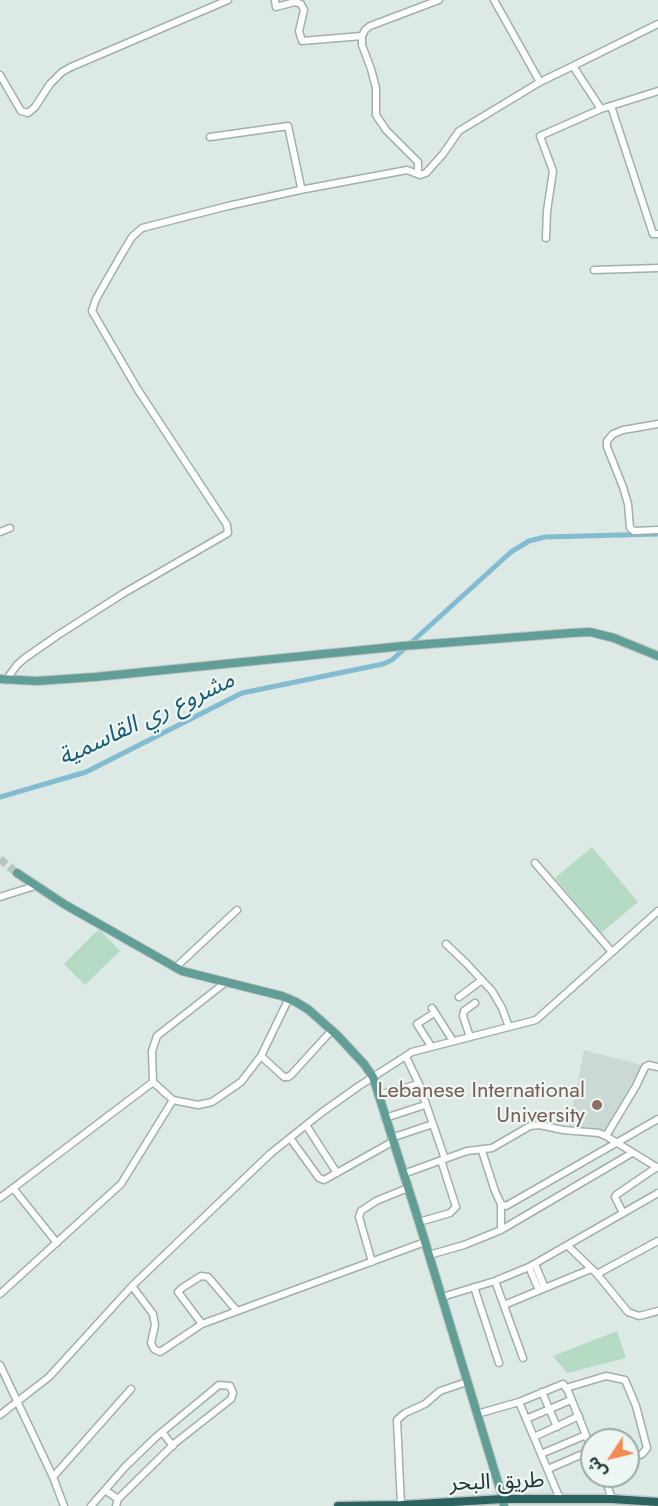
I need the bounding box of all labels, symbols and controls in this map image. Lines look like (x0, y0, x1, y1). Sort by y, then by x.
water label: مشروع ري القاسمية (54, 667, 240, 773)
place label: Lebanese International University (378, 1079, 585, 1130)
marker: Lebanese International University (590, 1098, 604, 1112)
north arrow (580, 1428, 640, 1488)
text: ش (581, 1452, 612, 1483)
street label: طريق البحر (449, 1468, 545, 1498)

